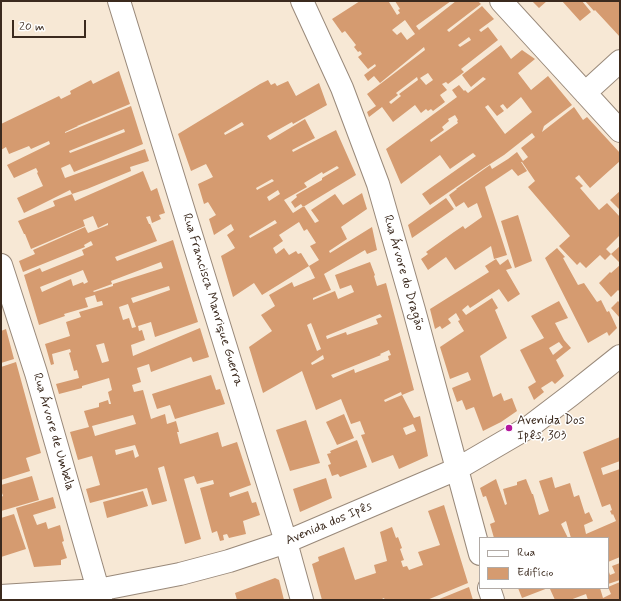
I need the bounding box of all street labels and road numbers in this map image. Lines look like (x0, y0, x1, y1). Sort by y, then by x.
street label: Rua Francisca Manrique Guerra (178, 212, 246, 388)
street label: Rua Árvore do Dragão (379, 213, 427, 333)
street label: Rua Árvore de Umbela (29, 371, 77, 493)
street label: Avenida dos Ipês (283, 499, 375, 549)

